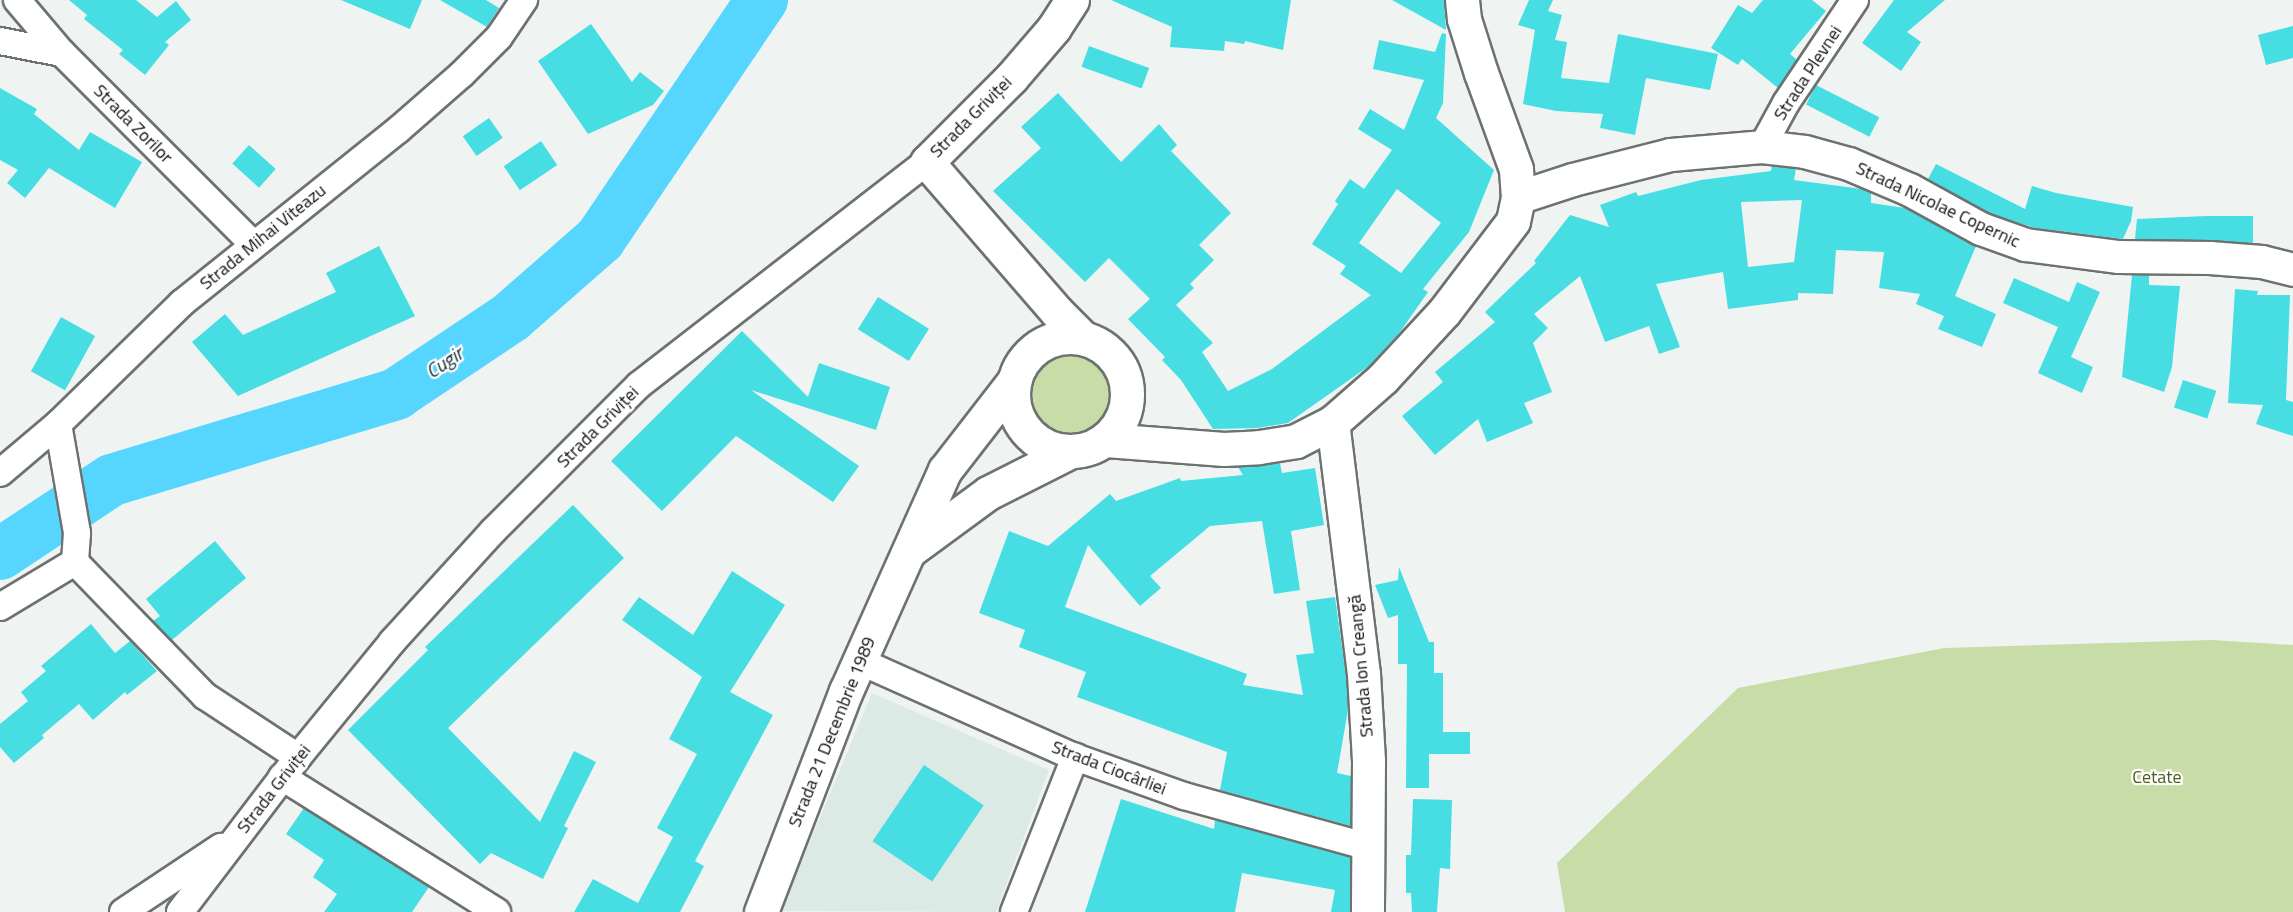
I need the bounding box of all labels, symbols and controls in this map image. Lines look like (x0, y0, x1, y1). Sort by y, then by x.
street label: Strada Plevnei (1769, 21, 1847, 125)
street label: Strada Griviței (926, 72, 1016, 162)
street label: Strada Zorilor (89, 80, 177, 168)
street label: Strada Nicolae Copernic (1852, 157, 2024, 253)
street label: Strada Mihai Viteazu (196, 180, 330, 294)
water label: Cugir (421, 341, 467, 383)
street label: Strada Griviței (553, 382, 643, 472)
street label: Strada Ion Creangă (1344, 594, 1378, 738)
street label: Strada 21 Decembrie 1989 (784, 634, 880, 830)
street label: Strada Ciocârliei (1049, 736, 1169, 800)
street label: Strada Griviței (233, 740, 315, 838)
park label: Cetate (2132, 766, 2182, 788)

